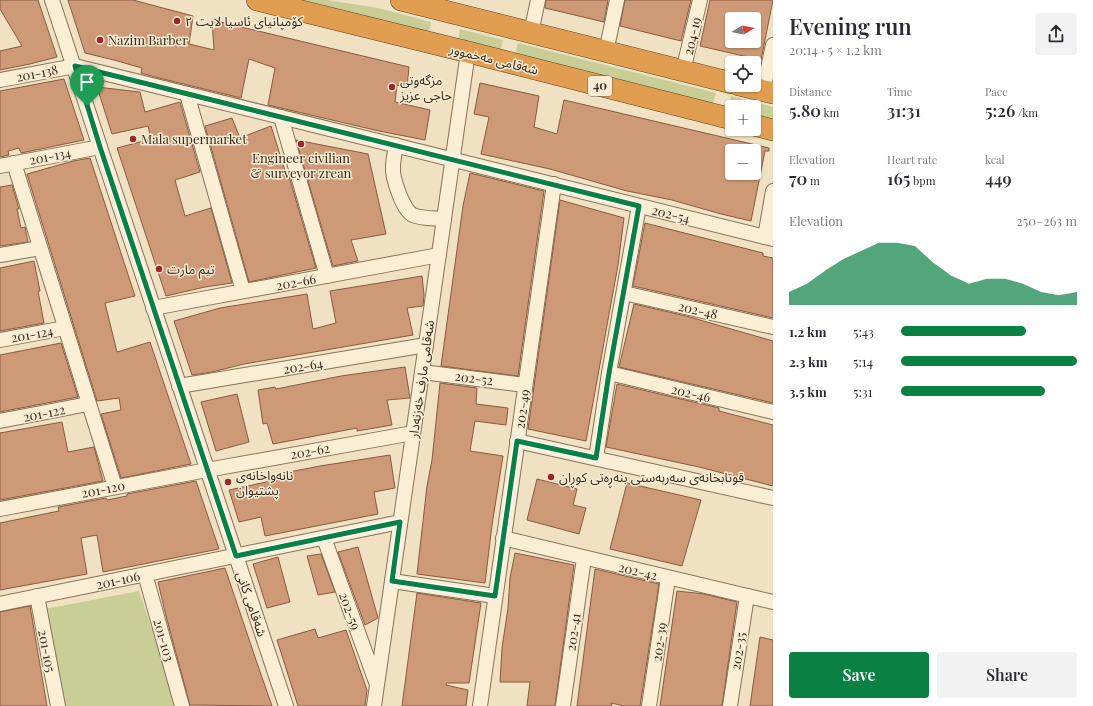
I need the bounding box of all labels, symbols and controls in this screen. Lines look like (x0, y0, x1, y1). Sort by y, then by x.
text: Evening run (789, 11, 912, 41)
place label: کۆمپانیای ئاسیا لایت ٢ (185, 12, 304, 31)
north arrow (725, 12, 761, 48)
map controls (725, 12, 761, 180)
button: share (1035, 13, 1077, 55)
street label: 204-19 (679, 15, 704, 56)
marker: کۆمپانیای ئاسیا لایت ٢ (172, 16, 182, 26)
place label: Nazim Barber (108, 31, 188, 48)
marker: Nazim Barber (95, 35, 105, 45)
street label: شەقامی مەخموور (447, 39, 540, 79)
text: 20:14 · 5 × 1.2 km (789, 41, 882, 58)
button: locate (725, 56, 761, 92)
street label: 201-138 (14, 60, 60, 85)
pin (70, 65, 104, 106)
icon: arrive (76, 71, 98, 93)
place label: مزگەوتی حاجی عزیز (399, 71, 453, 104)
road number: 40 (588, 76, 612, 96)
marker: مزگەوتی حاجی عزیز (387, 82, 397, 92)
text: Distance (789, 84, 832, 99)
text: Time (887, 84, 912, 99)
text: Pace (985, 84, 1008, 99)
text: 5.80 (789, 99, 821, 121)
text: 31:31 (887, 99, 921, 121)
text: 5:26 (985, 99, 1015, 121)
button: + (725, 100, 761, 136)
text: km (821, 105, 839, 120)
text: /km (1015, 105, 1038, 120)
place label: Mala supermarket (141, 130, 247, 147)
marker: Mala supermarket (128, 134, 138, 144)
marker: Engineer civilian & surveyor zrean (296, 139, 306, 149)
street label: 201-134 (28, 143, 72, 168)
button: − (725, 144, 761, 180)
place label: Engineer civilian & surveyor zrean (251, 149, 352, 181)
text: Elevation (789, 152, 835, 167)
text: Heart rate (887, 152, 937, 167)
text: kcal (985, 152, 1005, 167)
text: 70 (789, 167, 807, 189)
text: 165 (887, 167, 910, 189)
text: 449 (985, 167, 1012, 189)
text: m (807, 173, 820, 188)
text: bpm (910, 173, 935, 188)
street label: 202-54 (650, 201, 692, 226)
text: Elevation (789, 212, 843, 229)
text: 250–263 m (1017, 212, 1077, 229)
place label: تيم مارت (167, 260, 215, 280)
marker: تيم مارت (154, 264, 164, 274)
street label: 202-66 (275, 270, 317, 293)
street label: 202-48 (677, 297, 720, 322)
street label: شەقامی مارف خەزنەدار (404, 319, 438, 440)
street label: 201-124 (9, 321, 54, 346)
text: 1.2 km (789, 323, 826, 340)
text: 5:43 (853, 323, 874, 340)
text: 2.3 km (789, 353, 827, 370)
text: 5:14 (853, 353, 873, 370)
street label: 202-64 (282, 354, 324, 377)
street label: 202-52 (454, 367, 494, 388)
street label: 202-46 (670, 380, 713, 405)
text: 3.5 km (789, 383, 827, 400)
text: 5:31 (853, 383, 873, 400)
street label: 202-49 (510, 388, 533, 430)
street label: 201-122 (21, 400, 66, 425)
street label: 202-62 (289, 439, 331, 462)
place label: نانەواخانەی پشتیوان (236, 466, 293, 500)
place label: قوتابخانەی سەربەستی بنەڕەتی کوڕان (559, 468, 744, 489)
marker: قوتابخانەی سەربەستی بنەڕەتی کوڕان (546, 472, 556, 482)
street label: 201-120 (80, 476, 126, 501)
marker: نانەواخانەی پشتیوان (223, 477, 233, 487)
street label: 202-42 (617, 558, 659, 583)
street label: 201-106 (94, 567, 142, 592)
street label: شەقامی کانی (232, 569, 272, 639)
street label: 202-59 (336, 590, 365, 632)
street label: 202-41 (561, 612, 584, 652)
street label: 201-103 (150, 617, 179, 663)
street label: 202-39 (647, 621, 670, 663)
street label: 201-105 (35, 628, 60, 674)
street label: 202-35 (726, 631, 749, 671)
button: Save (789, 652, 929, 698)
button: Share (937, 652, 1077, 698)

